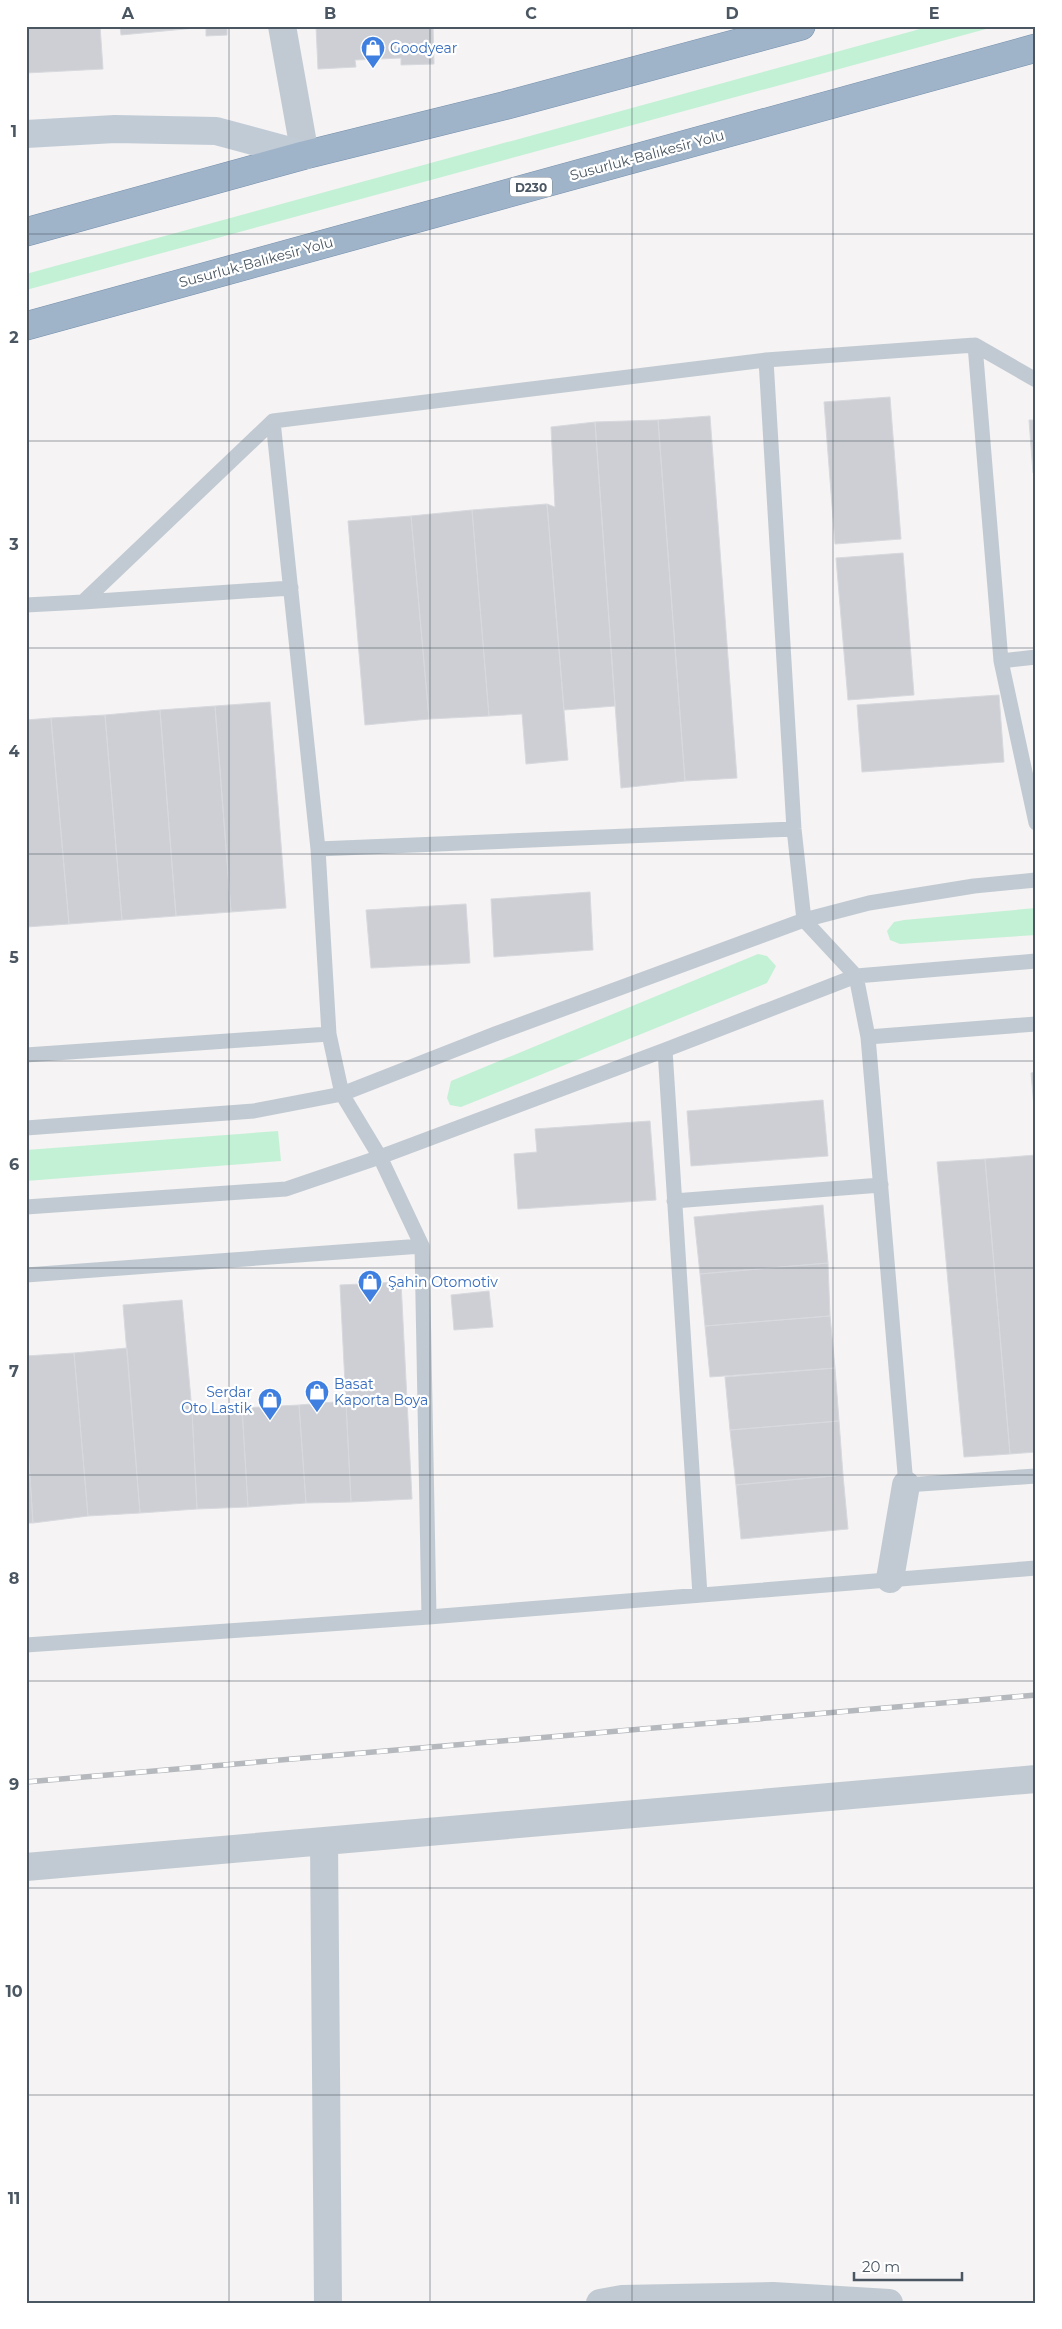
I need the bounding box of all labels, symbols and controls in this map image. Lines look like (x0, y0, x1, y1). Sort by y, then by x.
text: A (121, 4, 135, 23)
text: B (324, 4, 336, 23)
text: C (525, 4, 537, 23)
text: D (725, 4, 739, 23)
text: E (929, 4, 939, 23)
shop icon: Goodyear (360, 35, 386, 69)
place label: Goodyear (390, 39, 458, 57)
text: 1 (11, 122, 17, 141)
street label: Susurluk-Balıkesir Yolu (568, 126, 726, 184)
road number: D230 (510, 178, 552, 196)
street label: Susurluk-Balıkesir Yolu (177, 233, 335, 291)
text: 2 (9, 328, 19, 347)
text: 3 (8, 535, 19, 554)
text: 4 (8, 742, 20, 761)
text: 5 (9, 948, 19, 967)
text: 6 (9, 1155, 19, 1174)
shop icon: Şahin Otomotiv (357, 1269, 383, 1303)
place label: Şahin Otomotiv (388, 1273, 498, 1291)
text: 7 (9, 1362, 19, 1381)
place label: Basat Kaporta Boya (334, 1375, 428, 1409)
shop icon: Basat Kaporta Boya (304, 1379, 330, 1413)
place label: Serdar Oto Lastik (181, 1383, 253, 1417)
shop icon: Serdar Oto Lastik (257, 1387, 283, 1421)
text: 8 (9, 1569, 19, 1588)
text: 9 (9, 1775, 19, 1794)
text: 10 (5, 1982, 23, 2001)
text: 11 (8, 2189, 20, 2208)
scale bar (854, 2249, 962, 2281)
text: 20 m (862, 2257, 900, 2276)

